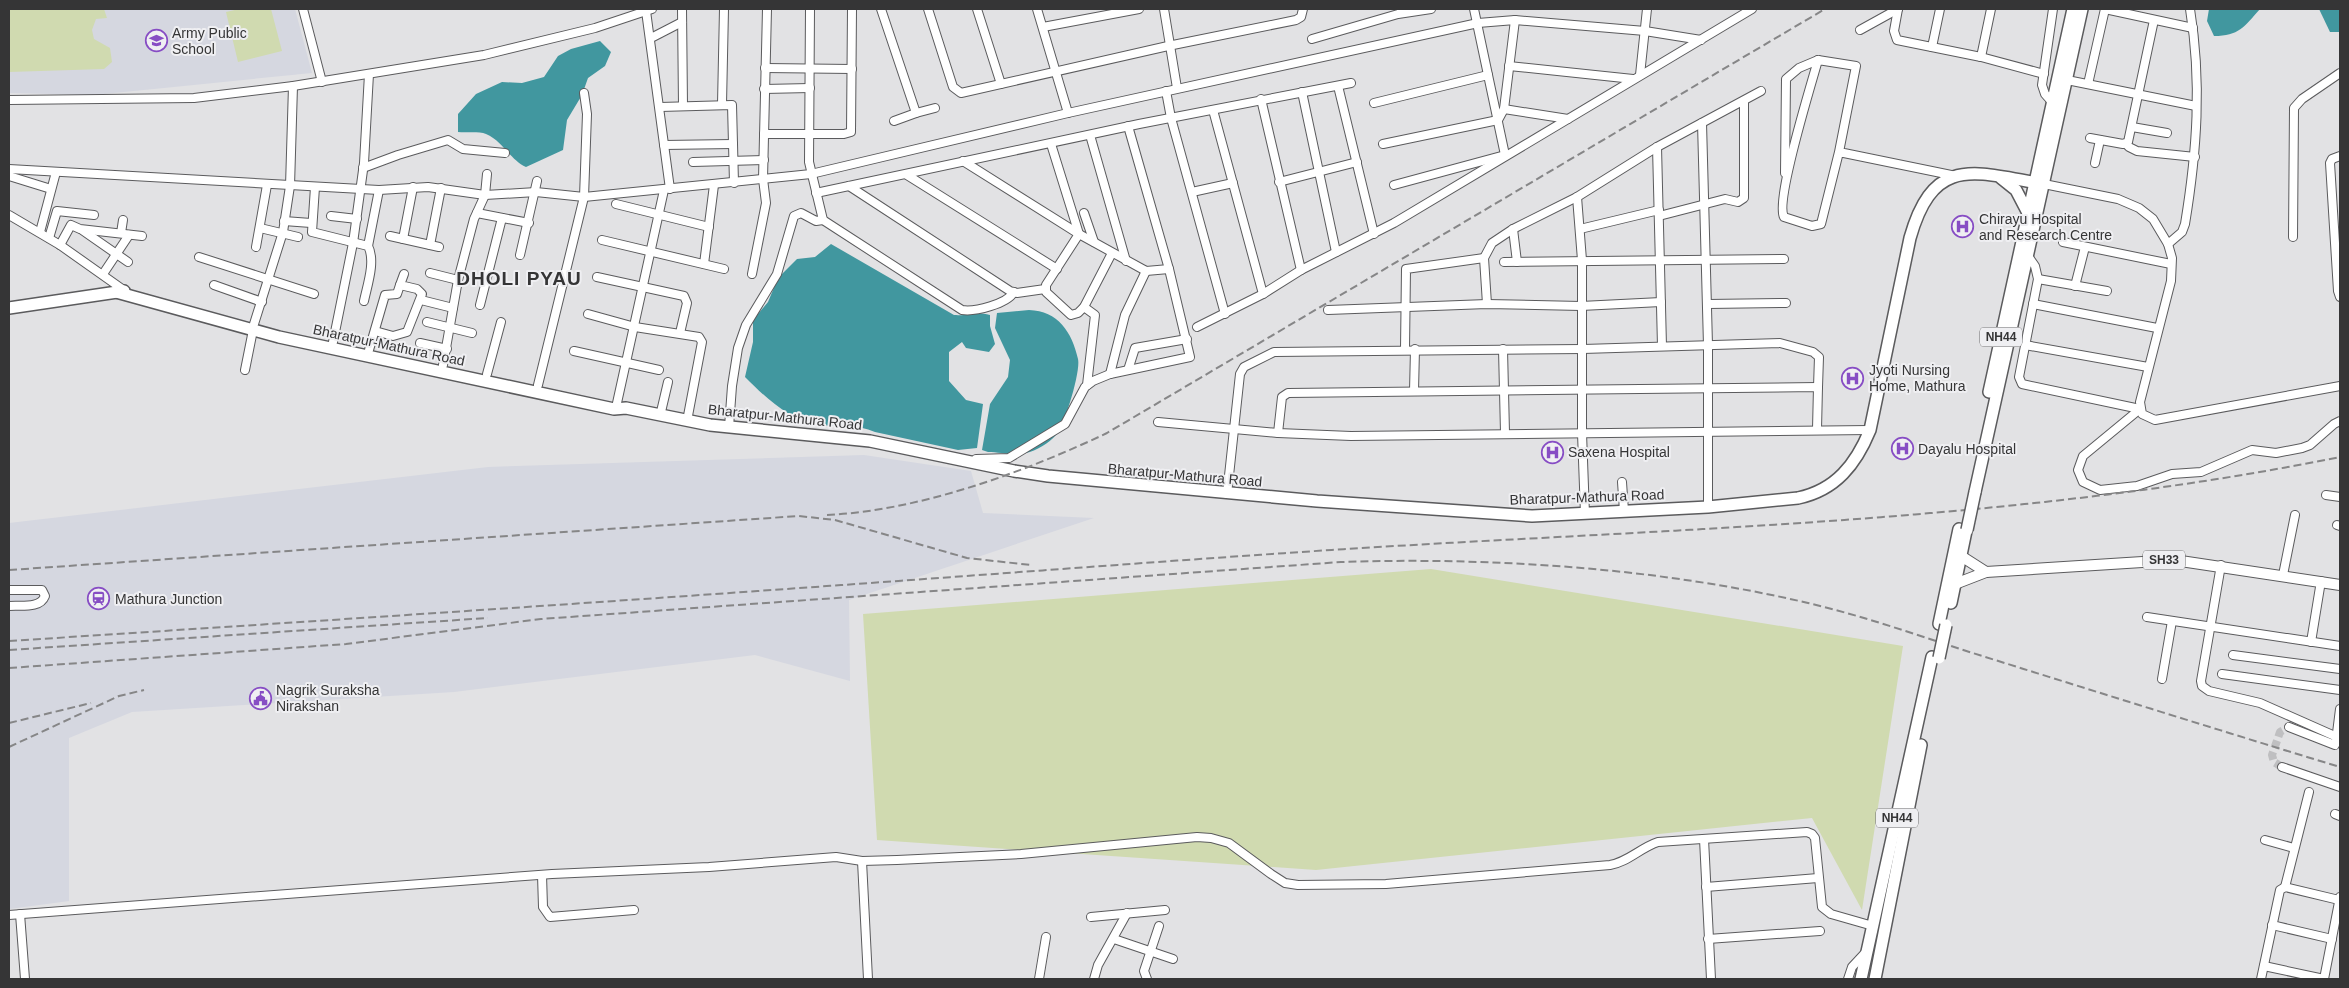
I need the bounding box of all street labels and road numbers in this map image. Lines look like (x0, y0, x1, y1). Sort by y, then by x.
street label: Bharatpur-Mathura Road (312, 321, 466, 369)
road number: NH44 (1980, 328, 2022, 347)
street label: Bharatpur-Mathura Road (707, 401, 863, 433)
street label: Bharatpur-Mathura Road (1107, 460, 1263, 490)
street label: Bharatpur-Mathura Road (1509, 486, 1665, 508)
road number: SH33 (2143, 550, 2185, 570)
road number: NH44 (1876, 808, 1918, 828)

